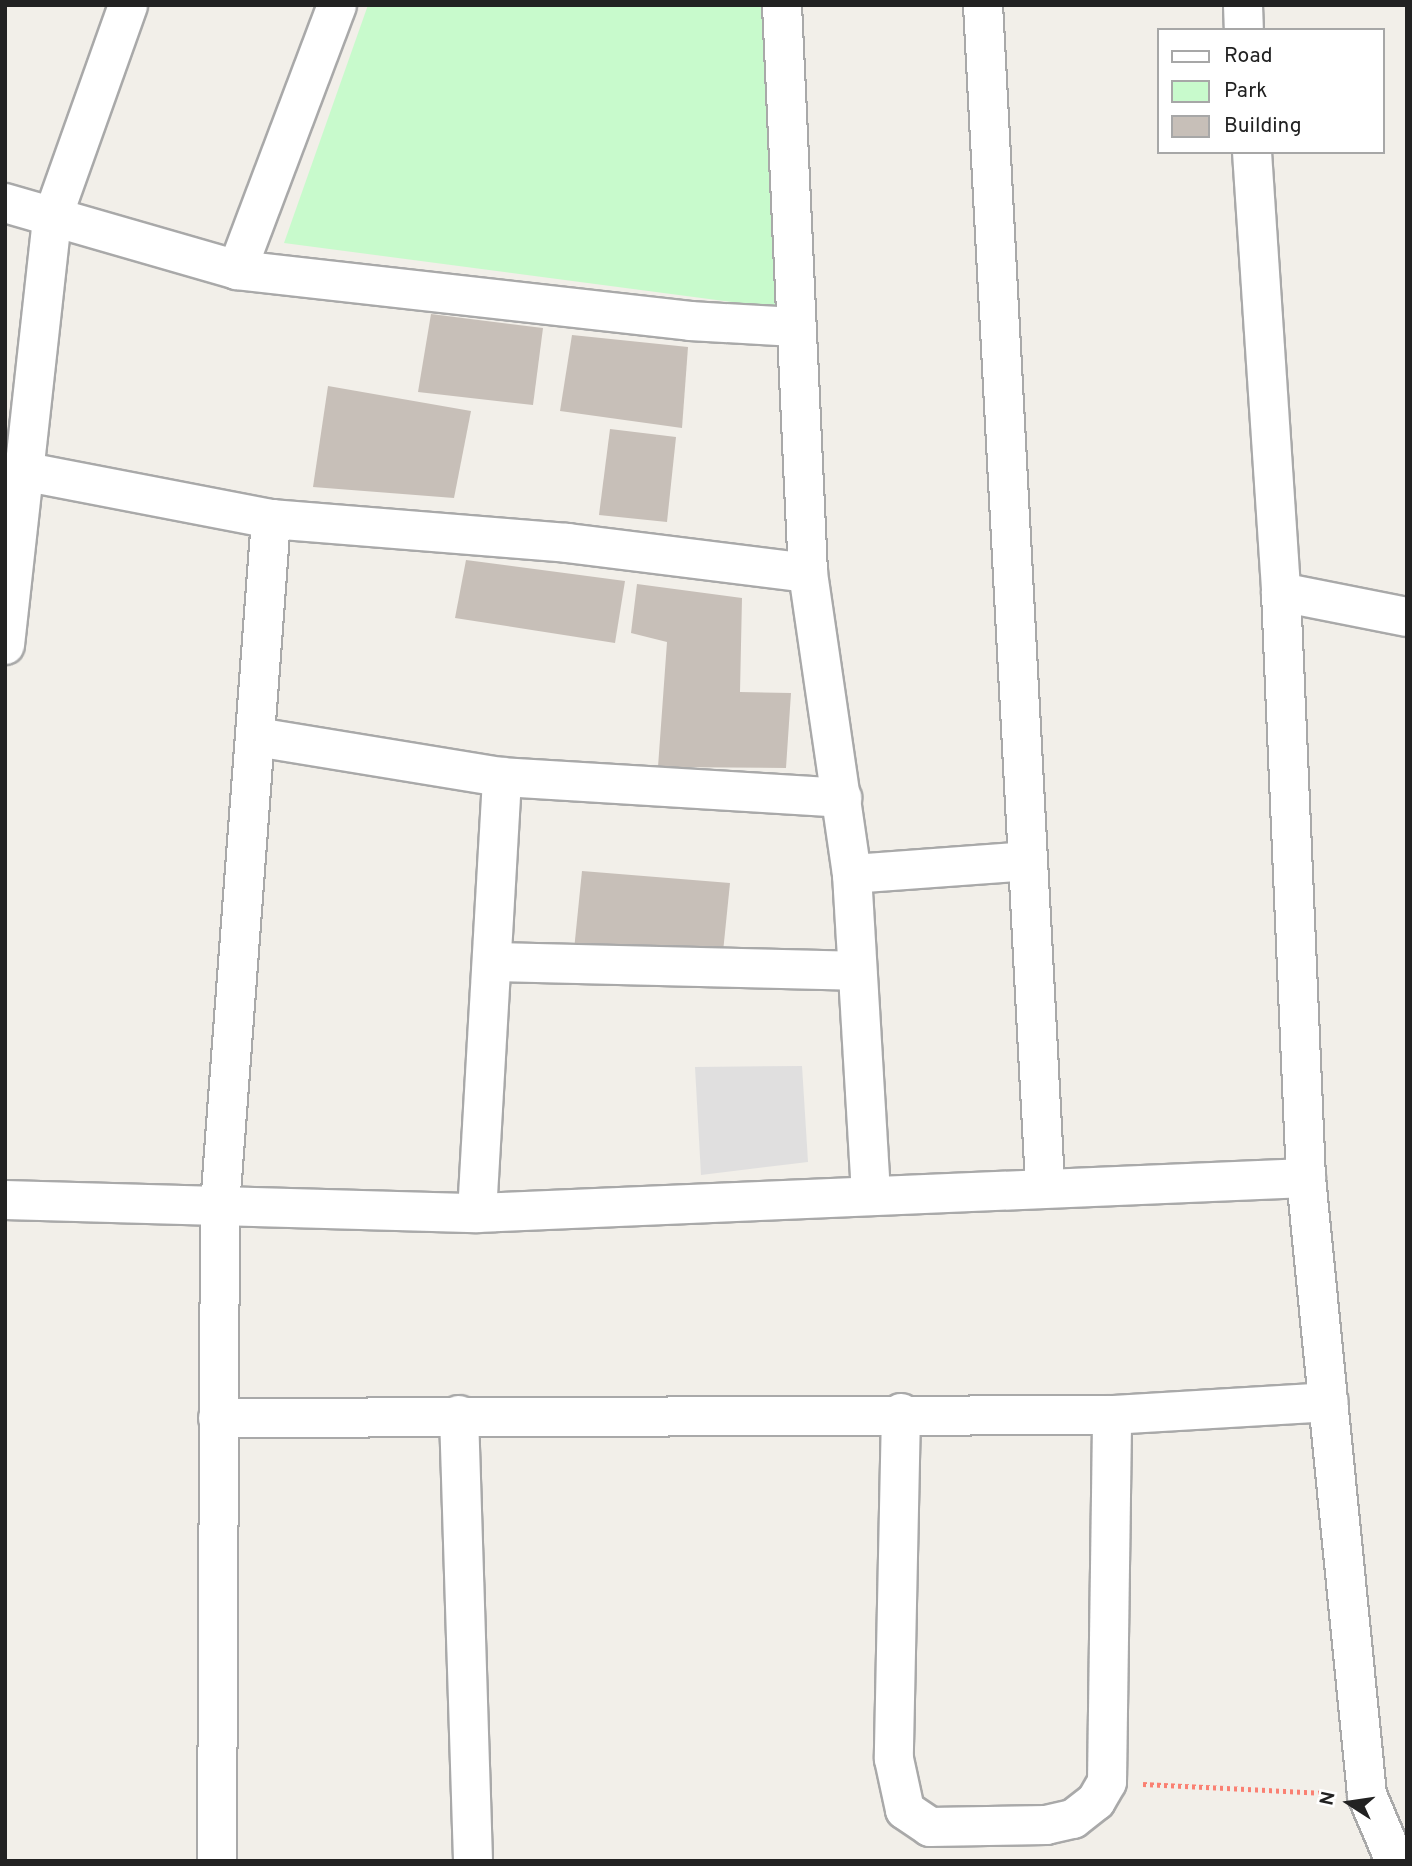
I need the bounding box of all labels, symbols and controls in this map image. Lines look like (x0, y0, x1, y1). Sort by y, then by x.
legend (1156, 28, 1384, 154)
text: Road (1224, 43, 1273, 70)
text: Park (1224, 78, 1267, 105)
text: Building (1224, 113, 1302, 140)
north arrow (1314, 1768, 1384, 1838)
text: N (1315, 1789, 1342, 1808)

